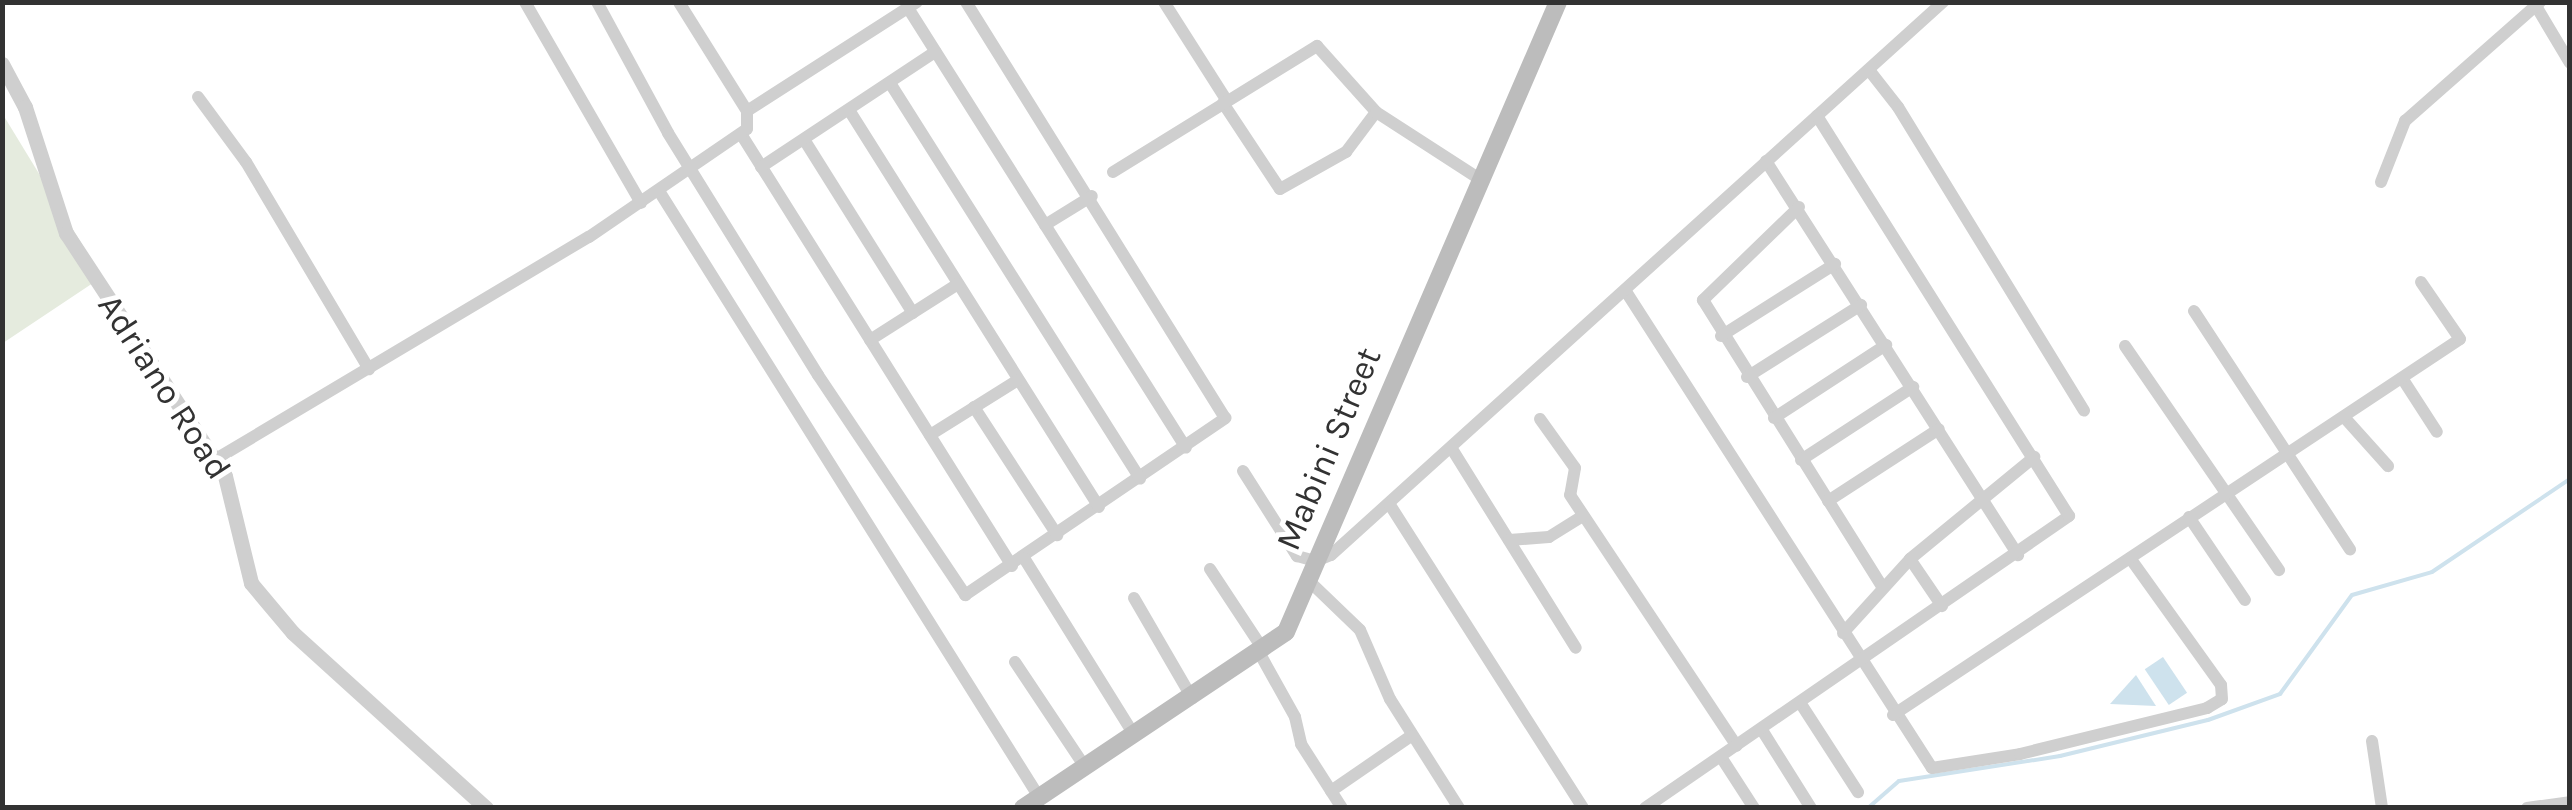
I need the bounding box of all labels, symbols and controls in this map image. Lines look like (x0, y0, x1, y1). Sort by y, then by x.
street label: Adriano Road (89, 287, 239, 487)
street label: Mabini Street (1267, 341, 1391, 557)

